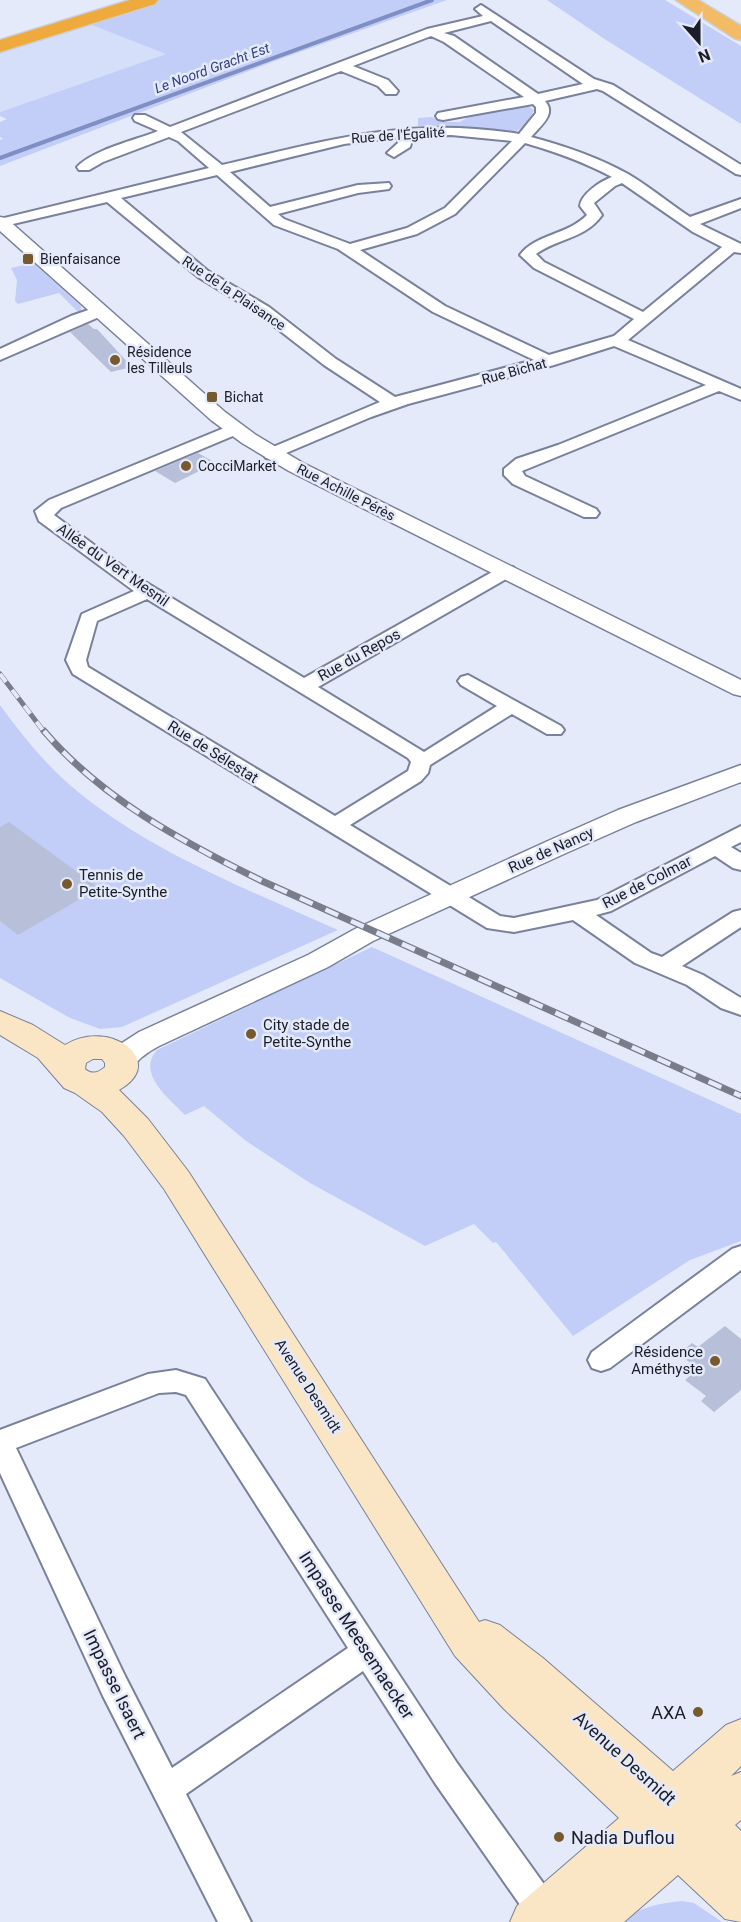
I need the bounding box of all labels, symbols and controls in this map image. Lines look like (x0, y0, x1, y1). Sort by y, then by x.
north arrow (669, 12, 729, 72)
water label: Le Noord Gracht Est (152, 40, 272, 96)
text: N (696, 45, 713, 66)
street label: Rue de l'Égalité (350, 123, 445, 146)
place label: Bienfaisance (40, 251, 121, 267)
marker: Bienfaisance (21, 252, 35, 266)
street label: Rue de la Plaisance (179, 253, 289, 333)
place label: Résidence les Tilleuls (127, 344, 193, 376)
marker: Résidence les Tilleuls (108, 353, 122, 367)
street label: Rue Bichat (480, 355, 549, 387)
place label: Bichat (224, 389, 264, 405)
marker: Bichat (205, 390, 219, 404)
place label: CocciMarket (198, 458, 277, 474)
marker: CocciMarket (179, 459, 193, 473)
street label: Rue Achille Pérès (294, 460, 398, 524)
street label: Allée du Vert Mesnil (53, 520, 173, 610)
street label: Rue du Repos (315, 625, 403, 685)
street label: Rue de Sélestat (164, 717, 262, 787)
street label: Rue de Nancy (506, 823, 596, 877)
street label: Rue de Colmar (599, 852, 695, 912)
place label: Tennis de Petite-Synthe (79, 866, 167, 901)
marker: Tennis de Petite-Synthe (60, 877, 74, 891)
place label: City stade de Petite-Synthe (263, 1016, 351, 1051)
marker: City stade de Petite-Synthe (244, 1027, 258, 1041)
street label: Avenue Desmidt (271, 1336, 345, 1436)
place label: Résidence Améthyste (631, 1343, 703, 1378)
marker: Résidence Améthyste (708, 1354, 722, 1368)
street label: Impasse Meesemaecker (295, 1547, 419, 1723)
street label: Impasse Isaert (79, 1626, 151, 1742)
place label: AXA (651, 1702, 686, 1723)
marker: AXA (691, 1705, 705, 1719)
street label: Avenue Desmidt (570, 1707, 680, 1809)
place label: Nadia Duflou (571, 1827, 675, 1848)
marker: Nadia Duflou (552, 1830, 566, 1844)

